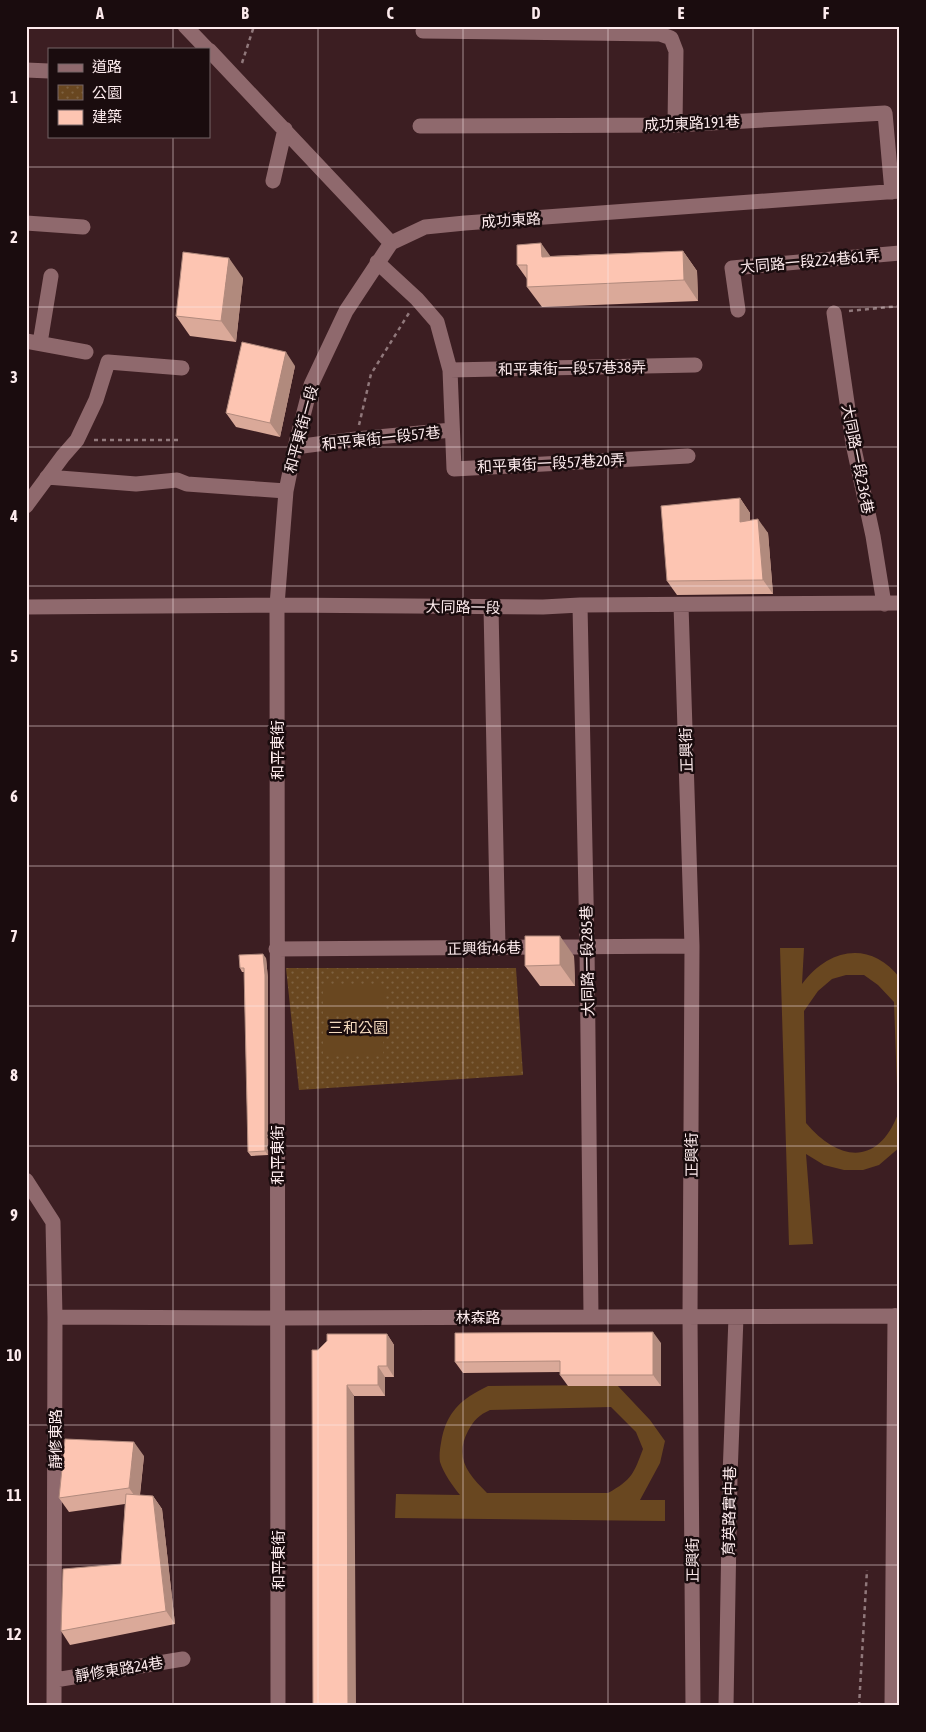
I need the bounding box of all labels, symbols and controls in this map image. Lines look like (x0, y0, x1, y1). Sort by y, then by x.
text: A (95, 4, 104, 22)
text: B (241, 4, 249, 22)
text: C (386, 4, 394, 22)
text: D (532, 4, 541, 22)
text: E (678, 4, 685, 22)
text: F (823, 4, 830, 22)
legend (48, 48, 210, 138)
text: 道路 (92, 58, 122, 75)
text: 公園 (92, 84, 122, 101)
text: 1 (10, 88, 18, 106)
text: 建築 (92, 108, 122, 125)
street label: 成功東路191巷 (644, 113, 740, 133)
street label: 成功東路 (480, 209, 542, 231)
text: 2 (10, 228, 18, 246)
street label: 大同路一段224巷61弄 (739, 246, 881, 276)
street label: 和平東街一段57巷38弄 (498, 358, 646, 378)
text: 3 (10, 368, 18, 386)
street label: 和平東街一段 (281, 383, 321, 475)
street label: 大同路一段236巷 (839, 403, 877, 515)
street label: 和平東街一段57巷 (321, 423, 441, 453)
street label: 和平東街一段57巷20弄 (477, 451, 625, 475)
text: 4 (9, 507, 18, 525)
street label: 大同路一段 (425, 598, 501, 616)
text: 5 (10, 647, 18, 665)
street label: 和平東街 (269, 720, 286, 780)
street label: 正興街 (677, 727, 695, 773)
text: 6 (10, 787, 18, 805)
street label: 大同路一段285巷 (578, 905, 596, 1017)
text: 7 (10, 927, 18, 945)
street label: 正興街46巷 (447, 939, 521, 957)
park label: 三和公園 (328, 1019, 388, 1036)
text: 8 (10, 1066, 18, 1084)
street label: 和平東街 (269, 1125, 286, 1185)
street label: 正興街 (683, 1132, 700, 1178)
text: 9 (10, 1206, 18, 1224)
street label: 林森路 (455, 1309, 501, 1326)
text: 10 (6, 1346, 22, 1364)
street label: 靜修東路 (47, 1409, 64, 1469)
street label: 育英路實中巷 (720, 1466, 738, 1556)
text: 11 (6, 1486, 22, 1504)
street label: 和平東街 (270, 1530, 287, 1590)
street label: 正興街 (684, 1537, 701, 1583)
text: 12 (6, 1625, 22, 1643)
street label: 靜修東路24巷 (74, 1654, 164, 1684)

